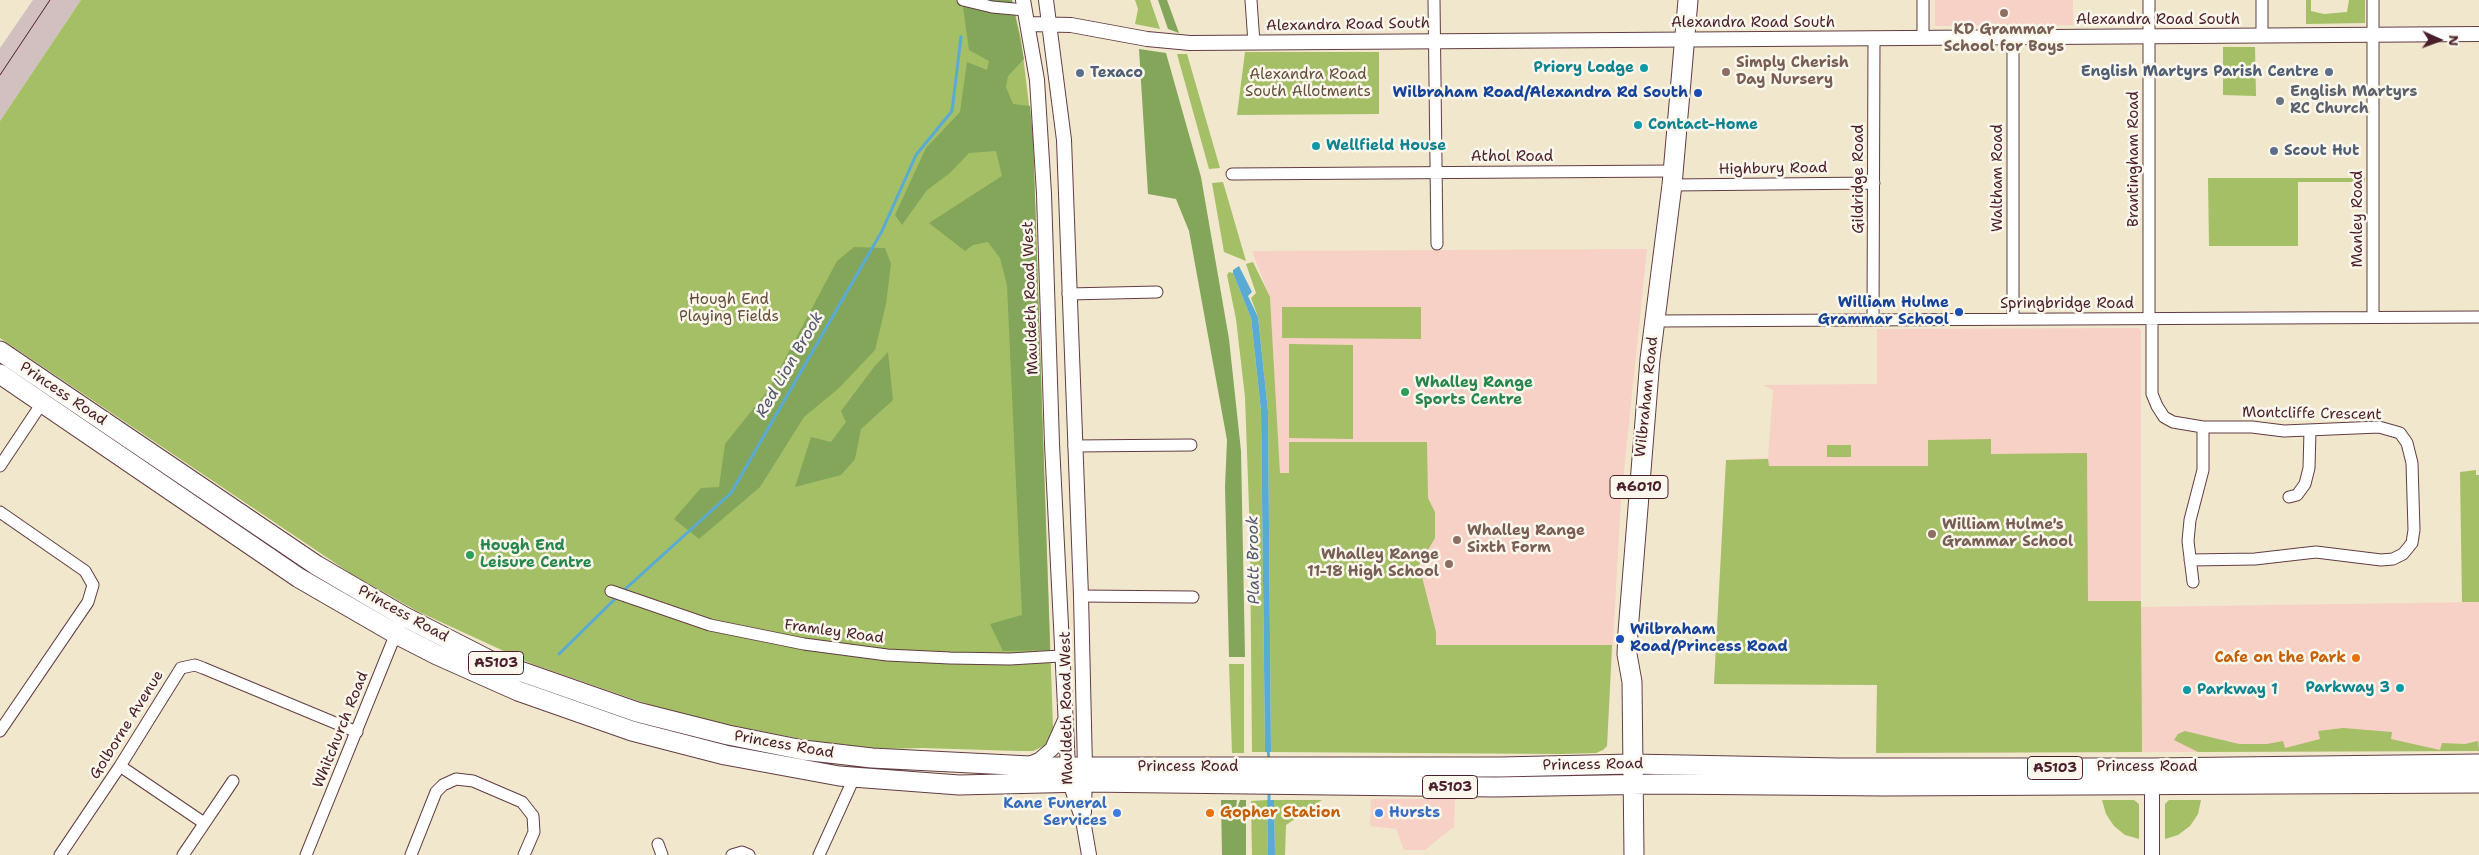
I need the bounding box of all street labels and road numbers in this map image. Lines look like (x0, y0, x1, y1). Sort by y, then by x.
street label: Alexandra Road South (2076, 11, 2240, 29)
street label: Alexandra Road South (1671, 14, 1835, 32)
street label: Alexandra Road South (1266, 15, 1430, 35)
street label: Brantingham Road (2125, 91, 2143, 227)
street label: Gildridge Road (1850, 124, 1868, 234)
street label: Waltham Road (1989, 124, 2007, 232)
street label: Athol Road (1471, 148, 1553, 166)
street label: Highbury Road (1718, 159, 1828, 179)
street label: Manley Road (2349, 171, 2367, 267)
street label: Mauldeth Road West (1019, 221, 1043, 375)
street label: Springbridge Road (2000, 295, 2134, 313)
street label: Wilbraham Road (1632, 336, 1662, 458)
street label: Princess Road (16, 358, 110, 430)
street label: Montcliffe Crescent (2242, 404, 2382, 424)
road number: A6010 (1610, 476, 1668, 498)
street label: Princess Road (354, 582, 452, 646)
street label: Framley Road (783, 616, 885, 648)
street label: Mauldeth Road West (1057, 631, 1077, 785)
road number: A5103 (468, 651, 524, 674)
street label: Golborne Avenue (86, 667, 168, 783)
street label: Whitchurch Road (309, 669, 373, 791)
street label: Princess Road (733, 727, 835, 763)
street label: Princess Road (1542, 755, 1644, 775)
road number: A5103 (2028, 756, 2082, 780)
street label: Princess Road (1137, 758, 1239, 776)
street label: Princess Road (2096, 758, 2198, 776)
road number: A5103 (1422, 776, 1478, 799)

